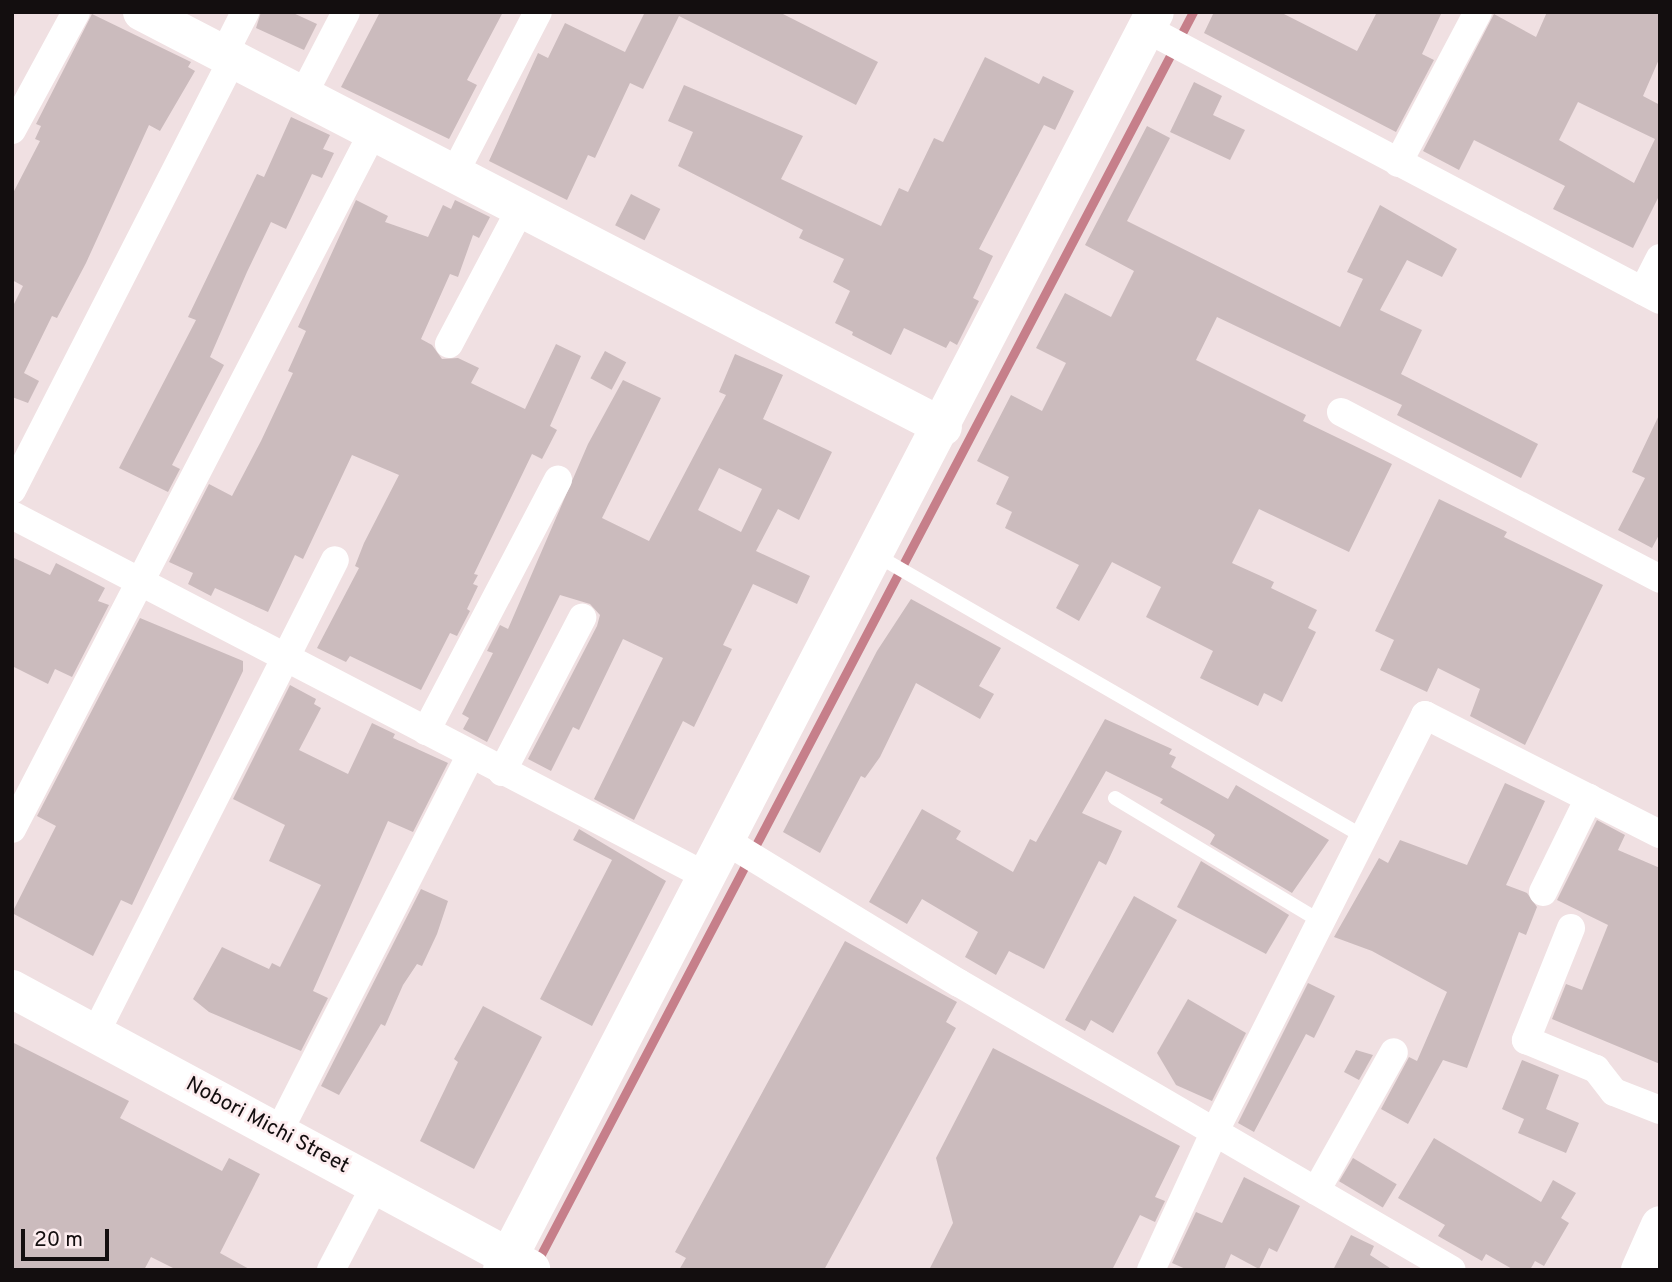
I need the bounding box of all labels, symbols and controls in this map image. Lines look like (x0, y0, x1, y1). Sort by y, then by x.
street label: Nobori Michi Street (181, 1072, 353, 1180)
scale bar (24, 1216, 112, 1260)
text: 20 m (34, 1227, 83, 1254)

